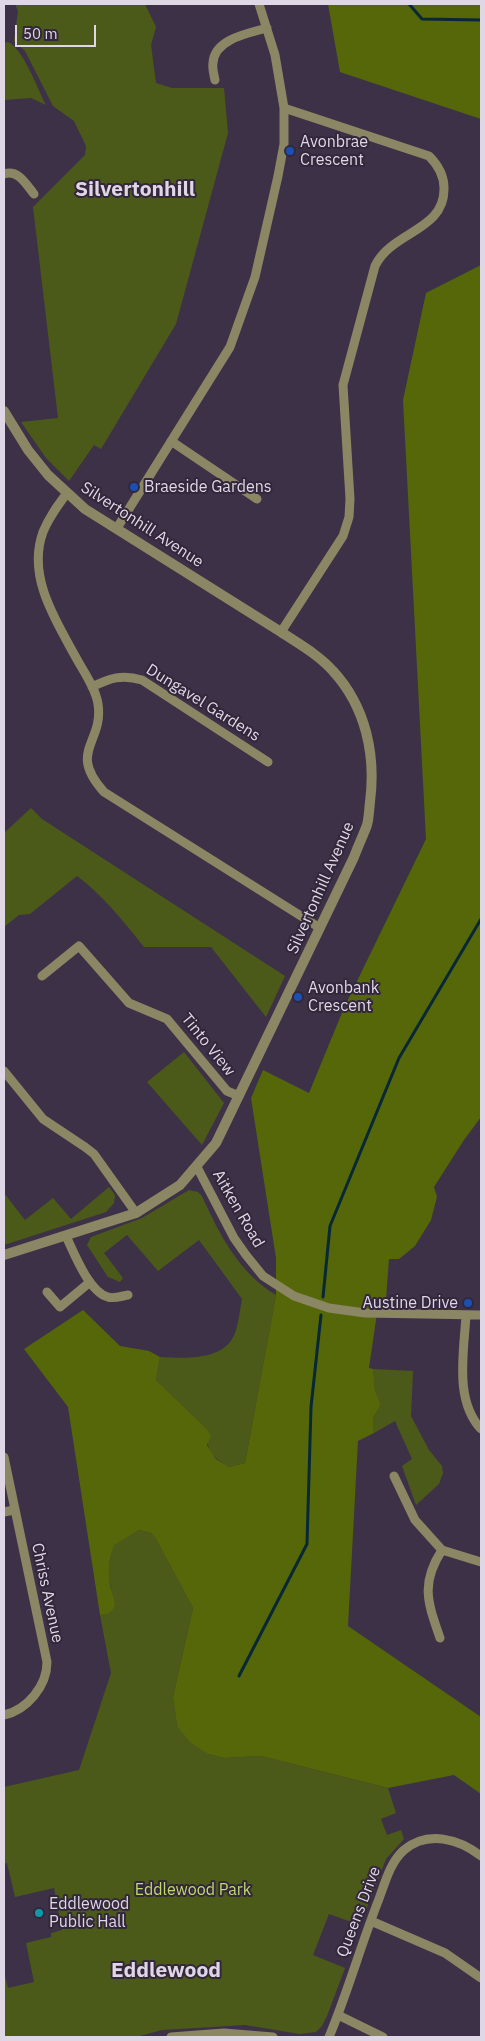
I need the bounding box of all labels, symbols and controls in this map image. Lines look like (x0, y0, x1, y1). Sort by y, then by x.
scale bar (18, 15, 99, 47)
text: 50 m (23, 24, 58, 43)
place label: Avonbrae Crescent (300, 132, 368, 170)
marker: Avonbrae Crescent (284, 145, 296, 157)
district label: Silvertonhill (75, 177, 195, 203)
place label: Braeside Gardens (144, 477, 272, 497)
street label: Silvertonhill Avenue (77, 478, 207, 572)
marker: Braeside Gardens (128, 481, 140, 493)
street label: Dungavel Gardens (142, 660, 264, 746)
street label: Silvertonhill Avenue (283, 819, 359, 957)
place label: Avonbank Crescent (308, 978, 379, 1016)
marker: Avonbank Crescent (292, 991, 304, 1003)
street label: Tinto View (177, 1010, 239, 1080)
street label: Aitken Road (208, 1167, 268, 1251)
place label: Austine Drive (363, 1293, 458, 1313)
marker: Austine Drive (462, 1297, 474, 1309)
street label: Chriss Avenue (27, 1541, 67, 1645)
street label: Queens Drive (333, 1864, 385, 1960)
park label: Eddlewood Park (135, 1880, 251, 1900)
place label: Eddlewood Public Hall (49, 1894, 129, 1932)
marker: Eddlewood Public Hall (33, 1907, 45, 1919)
district label: Eddlewood (111, 1958, 221, 1984)

